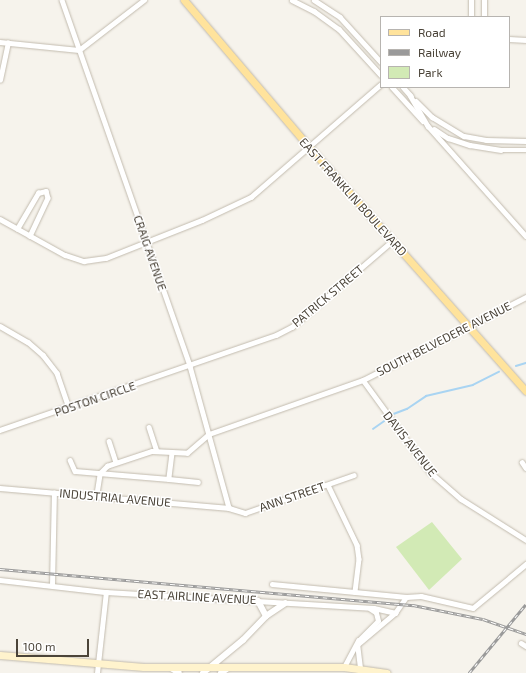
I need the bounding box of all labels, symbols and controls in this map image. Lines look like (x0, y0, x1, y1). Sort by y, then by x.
legend (380, 16, 510, 88)
text: Road (418, 25, 446, 39)
text: Railway (418, 45, 461, 59)
text: Park (418, 65, 443, 79)
street label: EAST FRANKLIN BOULEVARD (296, 135, 410, 259)
street label: CRAIG AVENUE (130, 213, 170, 293)
street label: PATRICK STREET (289, 262, 367, 330)
street label: SOUTH BELVEDERE AVENUE (374, 299, 514, 379)
street label: POSTON CIRCLE (53, 378, 137, 420)
street label: DAVIS AVENUE (380, 408, 440, 480)
street label: ANN STREET (257, 479, 327, 515)
street label: INDUSTRIAL AVENUE (58, 486, 172, 510)
street label: EAST AIRLINE AVENUE (137, 587, 257, 607)
scale bar (18, 631, 91, 657)
text: 100 m (23, 639, 55, 653)

